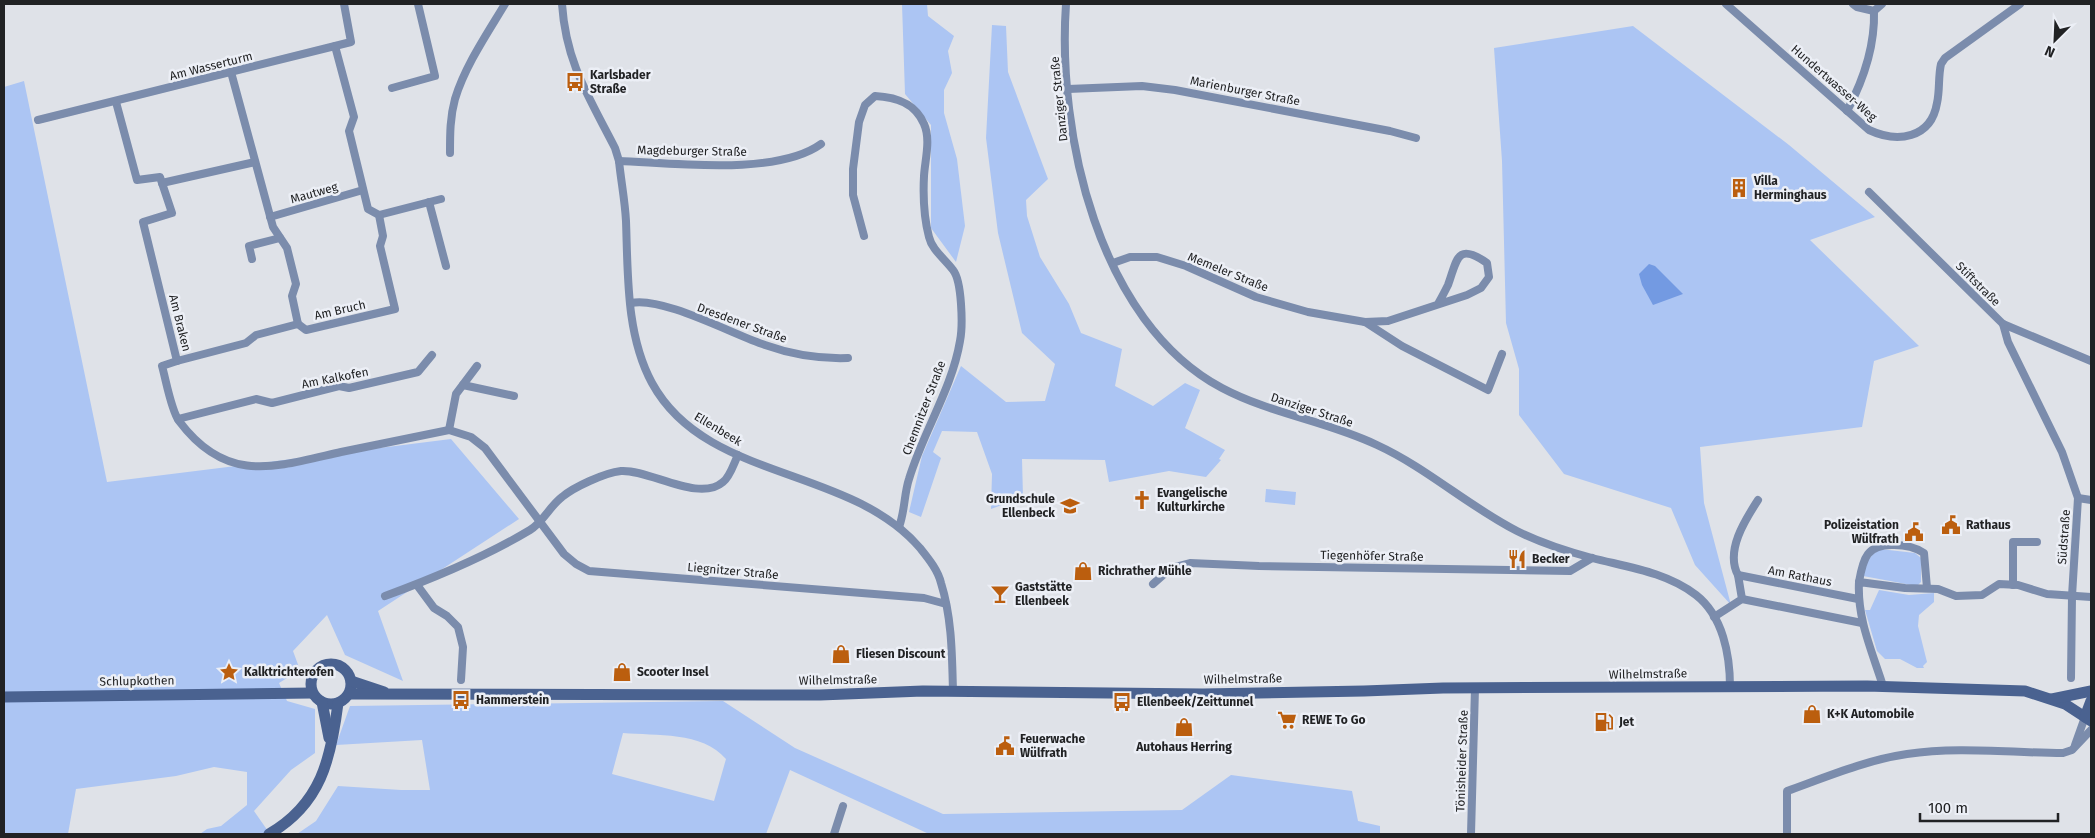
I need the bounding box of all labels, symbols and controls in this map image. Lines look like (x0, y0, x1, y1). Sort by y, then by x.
north arrow (2030, 15, 2080, 65)
street label: Hundertwasser-Weg (1788, 42, 1880, 125)
text: N (2042, 42, 2058, 61)
street label: Am Wasserturm (168, 49, 254, 83)
street label: Danziger Straße (1048, 56, 1070, 142)
place label: Karlsbader Straße (590, 68, 651, 96)
bus stop icon: Karlsbader Straße (564, 71, 586, 93)
street label: Marienburger Straße (1189, 73, 1301, 109)
street label: Magdeburger Straße (637, 143, 747, 159)
place label: Villa Herminghaus (1753, 174, 1827, 202)
building icon: Villa Herminghaus (1728, 177, 1750, 199)
street label: Mautweg (289, 179, 340, 206)
street label: Memeler Straße (1186, 249, 1270, 295)
street label: Stiftstraße (1953, 259, 2003, 309)
street label: Am Braken (166, 293, 194, 353)
street label: Am Bruch (313, 297, 367, 323)
street label: Dresdener Straße (695, 300, 789, 346)
street label: Chemnitzer Straße (900, 359, 948, 457)
street label: Am Kalkofen (300, 365, 370, 391)
street label: Danziger Straße (1269, 390, 1355, 430)
street label: Ellenbeek (692, 409, 745, 449)
place label: Evangelische Kulturkirche (1157, 486, 1228, 514)
church icon: Evangelische Kulturkirche (1131, 489, 1153, 511)
place label: Grundschule Ellenbeck (986, 492, 1055, 520)
school or university icon: Grundschule Ellenbeck (1059, 495, 1081, 517)
street label: Südstraße (2055, 509, 2073, 565)
public building icon: Rathaus (1940, 514, 1962, 536)
place label: Polizeistation Wülfrath (1824, 518, 1899, 546)
place label: Rathaus (1966, 518, 2011, 532)
public building icon: Polizeistation Wülfrath (1903, 521, 1925, 543)
street label: Tiegenhöfer Straße (1320, 548, 1424, 564)
restaurant icon: Becker (1506, 548, 1528, 570)
place label: Becker (1532, 552, 1570, 566)
street label: Liegnitzer Straße (687, 560, 779, 582)
shop icon: Richrather Mühle (1072, 560, 1094, 582)
street label: Am Rathaus (1767, 563, 1833, 589)
place label: Richrather Mühle (1098, 564, 1192, 578)
place label: Gaststätte Ellenbeek (1015, 580, 1073, 608)
bar icon: Gaststätte Ellenbeek (989, 583, 1011, 605)
shop icon: Fliesen Discount (830, 643, 852, 665)
place label: Fliesen Discount (856, 647, 946, 661)
place icon: Kalktrichterofen (218, 661, 240, 683)
shop icon: Scooter Insel (611, 661, 633, 683)
place label: Kalktrichterofen (244, 665, 334, 679)
place label: Scooter Insel (637, 665, 709, 679)
street label: Wilhelmstraße (1609, 666, 1687, 682)
street label: Wilhelmstraße (1204, 671, 1282, 687)
street label: Wilhelmstraße (799, 672, 877, 688)
street label: Schlupkothen (99, 673, 175, 689)
bus stop icon: Hammerstein (450, 689, 472, 711)
bus stop icon: Ellenbeek/Zeittunnel (1111, 691, 1133, 713)
place label: Hammerstein (476, 693, 549, 707)
place label: Ellenbeek/Zeittunnel (1137, 695, 1254, 709)
shop icon: K+K Automobile (1801, 703, 1823, 725)
place label: K+K Automobile (1827, 707, 1915, 721)
supermarket icon: REWE To Go (1276, 709, 1298, 731)
street label: Tönisheider Straße (1453, 710, 1471, 812)
fuel station icon: Jet (1593, 711, 1615, 733)
place label: REWE To Go (1302, 713, 1365, 727)
place label: Jet (1618, 715, 1634, 729)
shop icon: Autohaus Herring (1173, 716, 1195, 738)
place label: Feuerwache Wülfrath (1020, 732, 1085, 760)
public building icon: Feuerwache Wülfrath (994, 735, 1016, 757)
place label: Autohaus Herring (1135, 740, 1232, 754)
scale bar (1920, 790, 2058, 822)
text: 100 m (1928, 799, 1968, 817)

